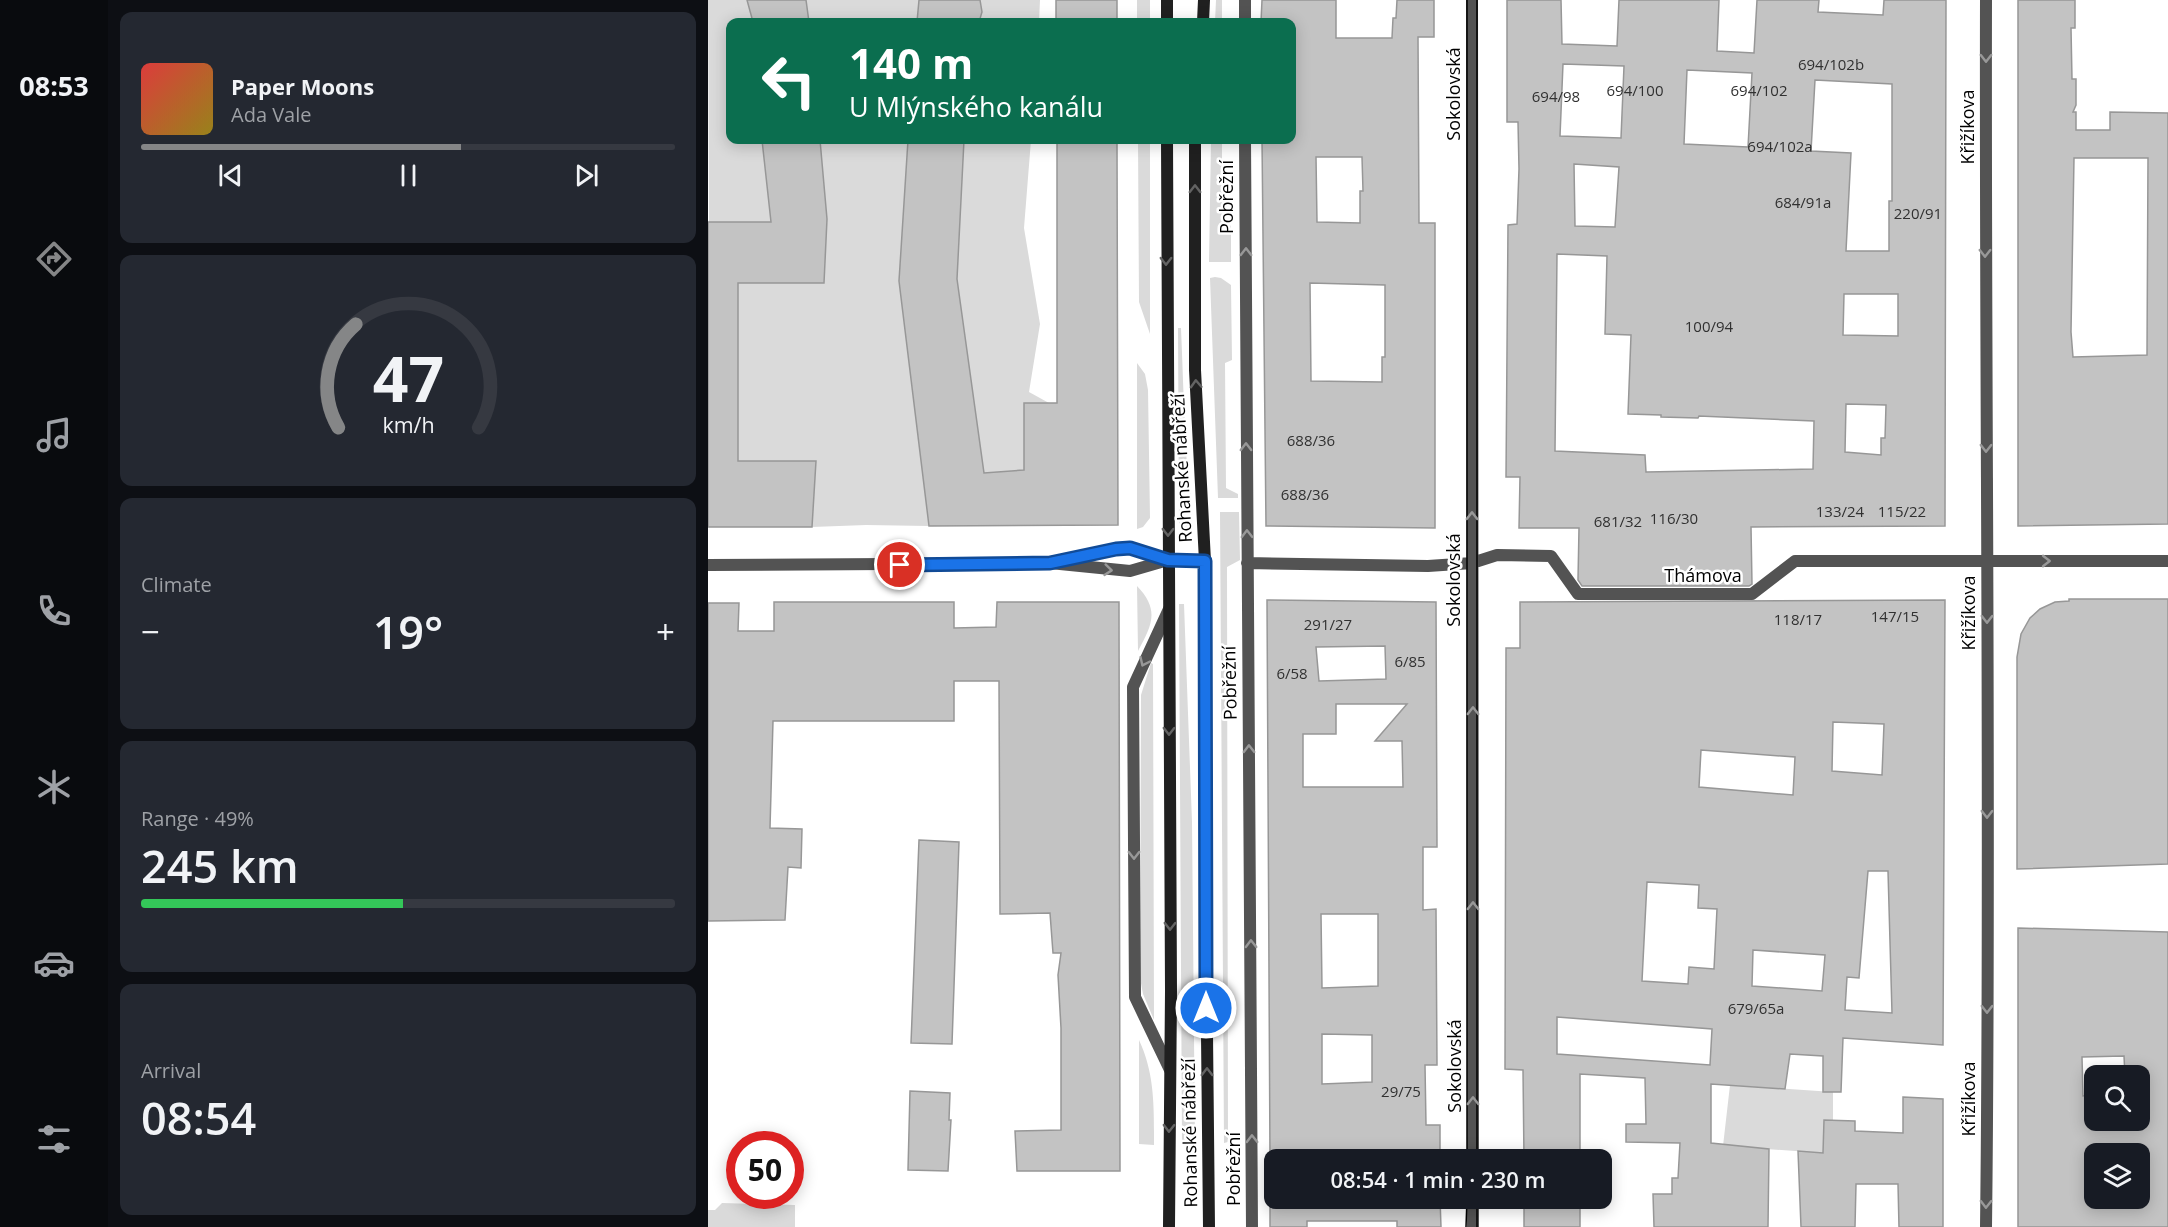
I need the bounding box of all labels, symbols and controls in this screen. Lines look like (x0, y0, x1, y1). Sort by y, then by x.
text: 140 m (849, 34, 973, 91)
icon: left (750, 42, 828, 120)
street label: Sokolovská (1441, 47, 1465, 141)
house number: 694/102b (1798, 54, 1864, 74)
one-way arrow (1980, 54, 1992, 63)
text: 08:53 (19, 67, 89, 104)
text: Paper Moons (231, 71, 374, 101)
house number: 694/100 (1607, 80, 1663, 100)
house number: 694/102 (1731, 80, 1787, 100)
house number: 694/98 (1532, 86, 1580, 106)
text: U Mlýnského kanálu (849, 88, 1103, 125)
street label: Křižíkova (1955, 89, 1979, 165)
text: Ada Vale (231, 101, 312, 128)
house number: 694/102a (1747, 136, 1813, 156)
icon: previous (214, 159, 247, 192)
icon: pause (392, 159, 425, 192)
icon: next (570, 159, 603, 192)
street label: Pobřežní (1214, 159, 1238, 234)
one-way arrow (1189, 185, 1201, 194)
house number: 684/91a (1775, 192, 1831, 212)
house number: 220/91 (1894, 203, 1942, 223)
icon: directions (33, 238, 75, 280)
one-way arrow (1240, 248, 1252, 257)
one-way arrow (1979, 249, 1991, 258)
one-way arrow (1160, 256, 1173, 265)
house number: 100/94 (1685, 316, 1734, 336)
text: 47 (372, 335, 444, 420)
one-way arrow (1190, 379, 1203, 389)
street label: Rohanské nábřeží (1165, 392, 1197, 543)
text: km/h (382, 410, 434, 439)
icon: music (33, 414, 75, 456)
house number: 688/36 (1287, 430, 1335, 450)
one-way arrow (1240, 443, 1252, 452)
one-way arrow (1980, 444, 1992, 453)
house number: 688/36 (1281, 484, 1329, 504)
house number: 133/24 (1816, 501, 1865, 521)
house number: 115/22 (1878, 501, 1926, 521)
house number: 116/30 (1650, 508, 1698, 528)
house number: 681/32 (1594, 511, 1642, 531)
one-way arrow (1466, 512, 1478, 521)
one-way arrow (1162, 528, 1174, 537)
one-way arrow (1241, 530, 1253, 539)
street label: Sokolovská (1441, 533, 1465, 627)
pin (874, 539, 925, 590)
icon: arrive (883, 548, 916, 581)
one-way arrow (2042, 555, 2051, 567)
one-way arrow (1103, 563, 1113, 576)
street label: Thámova (1664, 563, 1742, 587)
text: Climate (141, 571, 212, 598)
street label: Křižíkova (1956, 575, 1980, 651)
icon: phone (33, 590, 75, 632)
text: 19° (373, 601, 443, 662)
house number: 147/15 (1871, 606, 1919, 626)
text: − (141, 609, 160, 654)
text: + (656, 609, 675, 654)
house number: 118/17 (1774, 609, 1822, 629)
house number: 291/27 (1304, 614, 1352, 634)
one-way arrow (1981, 614, 1993, 623)
street label: Pobřežní (1216, 645, 1242, 720)
house number: 6/85 (1394, 651, 1426, 671)
one-way arrow (1140, 656, 1152, 667)
house number: 6/58 (1276, 663, 1308, 683)
one-way arrow (1467, 707, 1479, 716)
one-way arrow (1163, 726, 1176, 735)
one-way arrow (1243, 745, 1255, 754)
icon: climate (33, 766, 75, 808)
text: Range · 49% (141, 805, 254, 832)
one-way arrow (1981, 809, 1993, 818)
text: 245 km (141, 835, 299, 896)
one-way arrow (1128, 850, 1140, 859)
one-way arrow (1467, 902, 1479, 911)
one-way arrow (1164, 921, 1176, 930)
one-way arrow (1245, 940, 1257, 949)
icon: car (33, 942, 75, 984)
position arrow (1174, 976, 1238, 1040)
house number: 679/65a (1728, 998, 1784, 1018)
one-way arrow (1981, 1004, 1993, 1013)
street label: Sokolovská (1442, 1019, 1466, 1113)
text: Arrival (141, 1057, 201, 1084)
street label: Rohanské nábřeží (1176, 1058, 1202, 1208)
street label: Křižíkova (1956, 1061, 1980, 1137)
map controls (2084, 1065, 2150, 1209)
button: search (2084, 1065, 2150, 1131)
one-way arrow (1201, 1067, 1213, 1076)
house number: 29/75 (1381, 1081, 1421, 1101)
text: 08:54 (141, 1087, 256, 1148)
one-way arrow (1466, 1097, 1479, 1106)
icon: filters (33, 1118, 75, 1160)
one-way arrow (1163, 1124, 1176, 1133)
speed limit sign: 50 (726, 1131, 804, 1209)
street label: Pobřežní (1221, 1131, 1245, 1206)
one-way arrow (1246, 1135, 1259, 1144)
button: layers (2084, 1143, 2150, 1209)
text: 08:54 · 1 min · 230 m (1330, 1164, 1546, 1194)
one-way arrow (1980, 1199, 1992, 1208)

